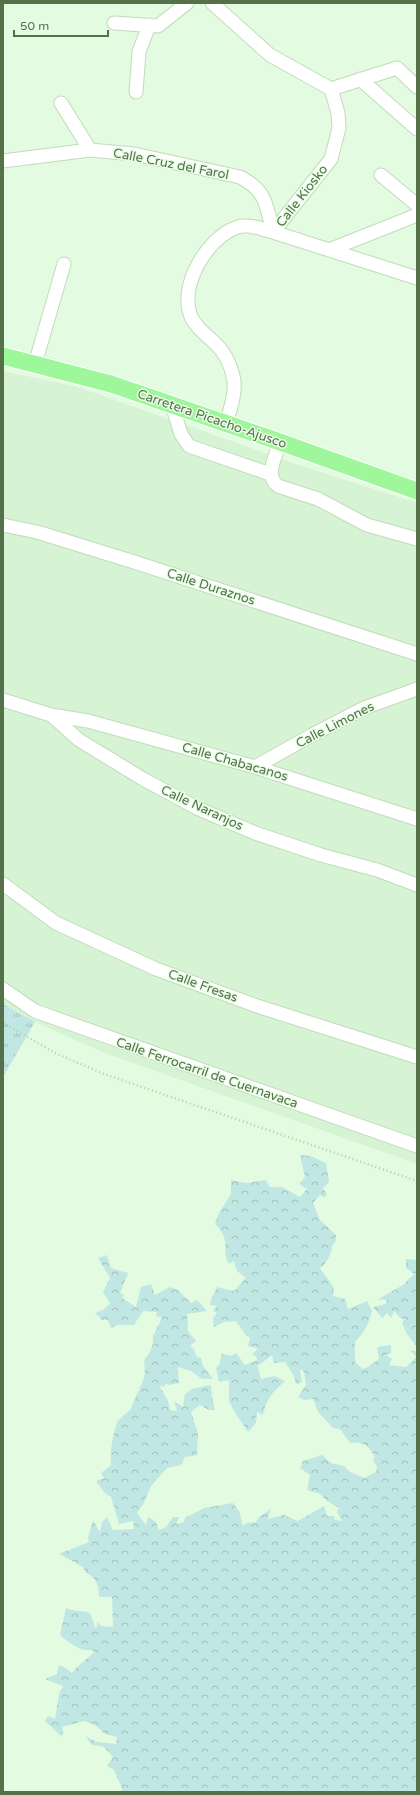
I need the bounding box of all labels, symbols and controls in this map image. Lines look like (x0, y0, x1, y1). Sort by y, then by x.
scale bar (14, 12, 108, 38)
text: 50 m (20, 19, 49, 33)
street label: Calle Cruz del Farol (112, 145, 230, 183)
street label: Calle Kiosko (273, 162, 331, 230)
street label: Carretera Picacho-Ajusco (135, 386, 289, 452)
street label: Calle Duraznos (165, 565, 257, 609)
street label: Calle Limones (293, 698, 377, 752)
street label: Calle Chabacanos (180, 739, 290, 785)
street label: Calle Naranjos (158, 782, 246, 834)
street label: Calle Fresas (166, 966, 240, 1006)
street label: Calle Ferrocarril de Cuernavaca (114, 1034, 300, 1112)

